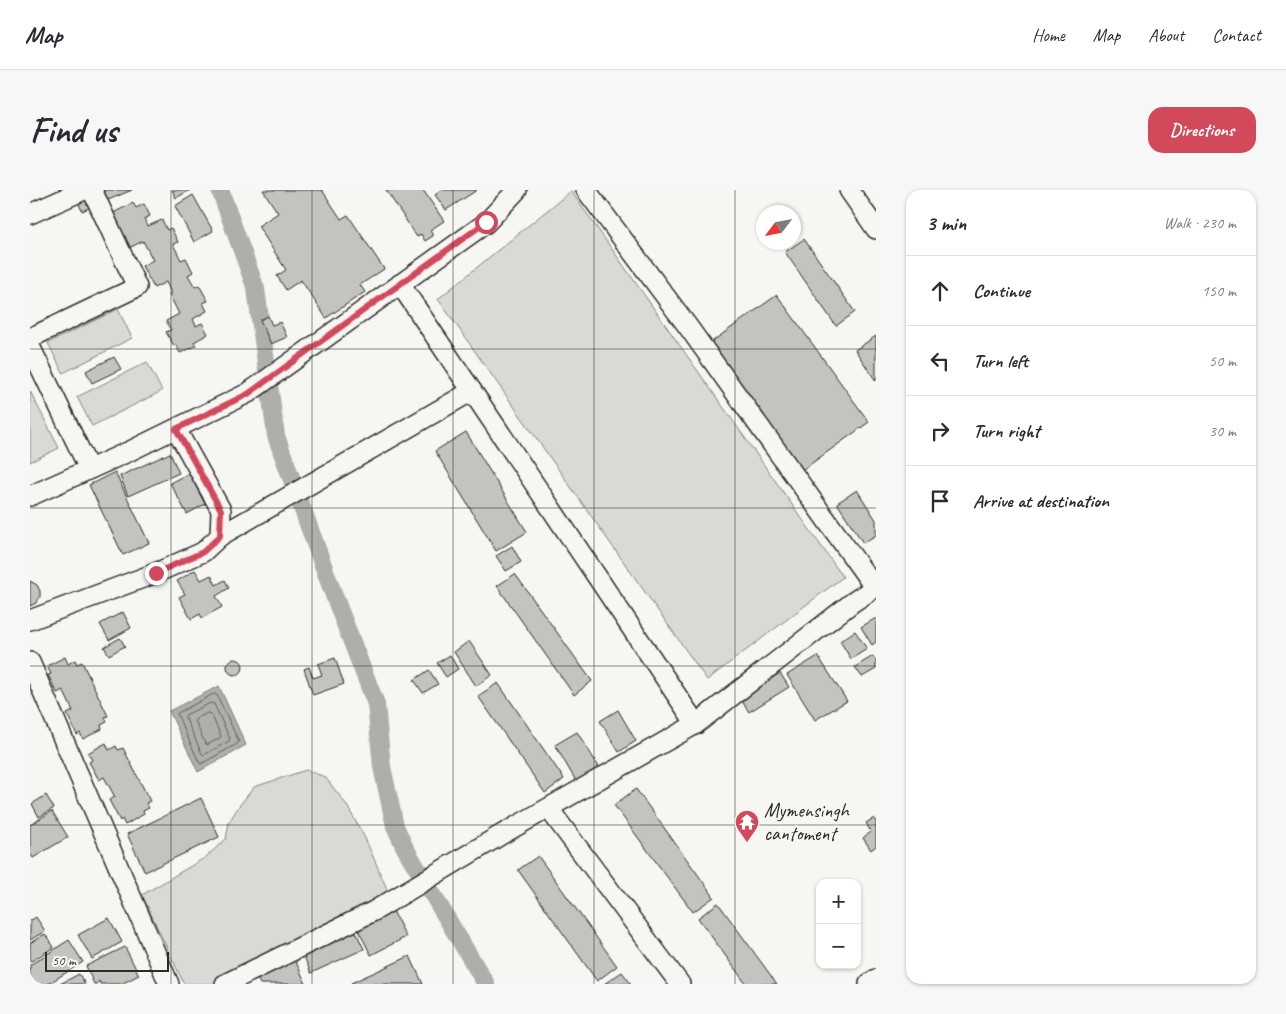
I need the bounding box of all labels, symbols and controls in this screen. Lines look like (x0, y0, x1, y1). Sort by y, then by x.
text: Map (25, 20, 62, 50)
text: Home (1032, 24, 1065, 46)
text: Map (1093, 24, 1120, 46)
text: About (1148, 24, 1184, 46)
text: Contact (1212, 24, 1261, 46)
button: Directions (1148, 107, 1256, 153)
text: Find us (30, 108, 117, 153)
north arrow (756, 205, 801, 250)
text: 3 min (926, 210, 966, 236)
route start (475, 211, 498, 234)
text: Walk · 230 m (1164, 213, 1236, 233)
icon: ahead (926, 277, 954, 305)
text: Continue (973, 279, 1030, 303)
text: 150 m (1202, 281, 1236, 301)
icon: left (926, 347, 954, 375)
text: Turn left (973, 349, 1028, 373)
text: 50 m (1209, 351, 1236, 371)
icon: right (926, 417, 954, 445)
text: Turn right (973, 419, 1040, 443)
text: 30 m (1209, 421, 1236, 441)
icon: arrive (926, 487, 954, 515)
text: Arrive at destination (973, 489, 1109, 513)
route end (145, 562, 168, 585)
place label: Mymensingh cantoment (764, 798, 850, 846)
temple icon: Mymensingh cantoment (734, 809, 760, 843)
map controls (816, 879, 861, 969)
button: + (816, 879, 861, 924)
button: − (816, 924, 861, 969)
scale bar (45, 949, 169, 972)
text: 50 m (52, 952, 76, 969)

